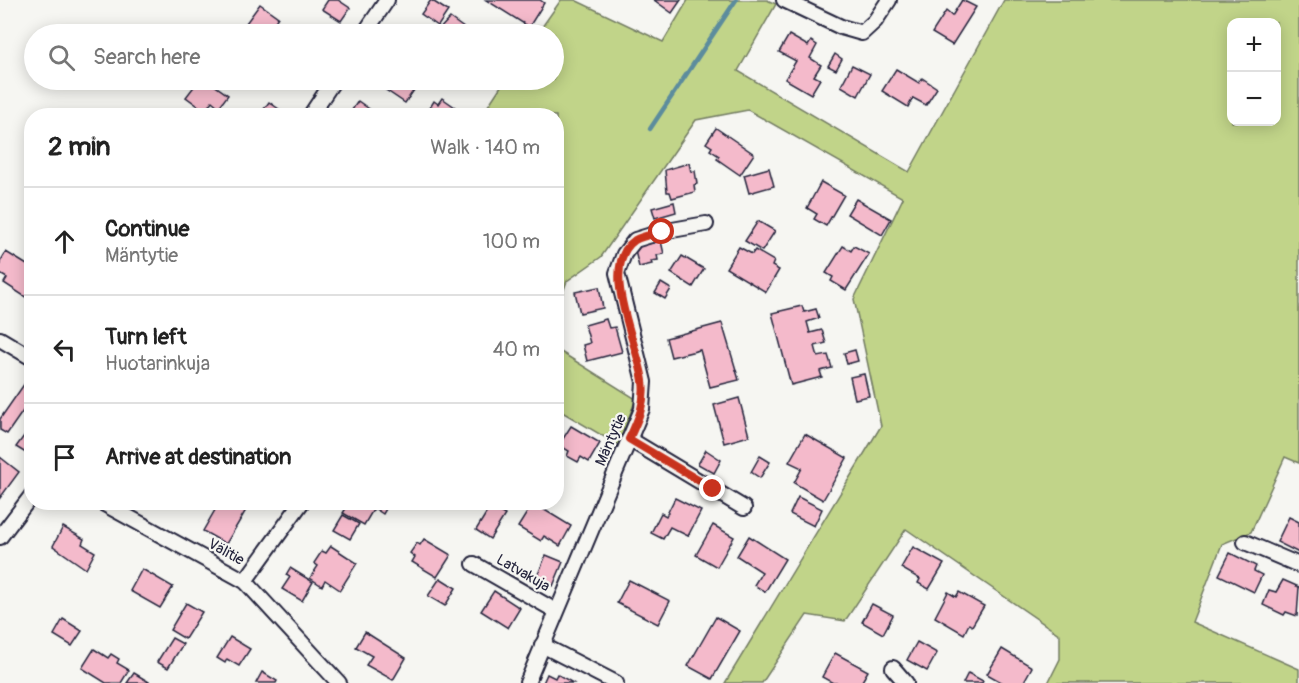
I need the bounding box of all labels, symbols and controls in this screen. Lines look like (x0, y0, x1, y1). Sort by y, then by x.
map controls (1227, 18, 1281, 126)
button: + (1227, 18, 1281, 72)
search box (24, 24, 564, 90)
icon: search (45, 41, 78, 74)
text: Search here (93, 43, 200, 71)
button: − (1227, 72, 1281, 126)
text: 2 min (48, 131, 110, 163)
text: Walk · 140 m (430, 135, 540, 160)
text: Continue (105, 215, 189, 243)
route start (648, 218, 674, 244)
icon: ahead (48, 225, 81, 258)
text: 100 m (483, 229, 540, 254)
text: Mäntytie (105, 243, 178, 268)
text: Turn left (105, 323, 187, 351)
icon: left (48, 333, 81, 366)
text: 40 m (493, 337, 540, 362)
text: Huotarinkuja (105, 351, 210, 376)
street label: Mäntytie (591, 411, 631, 469)
icon: arrive (48, 441, 81, 474)
text: Arrive at destination (105, 443, 291, 471)
route end (699, 475, 725, 501)
street label: Välitie (205, 534, 248, 570)
street label: Latvakuja (493, 550, 553, 596)

